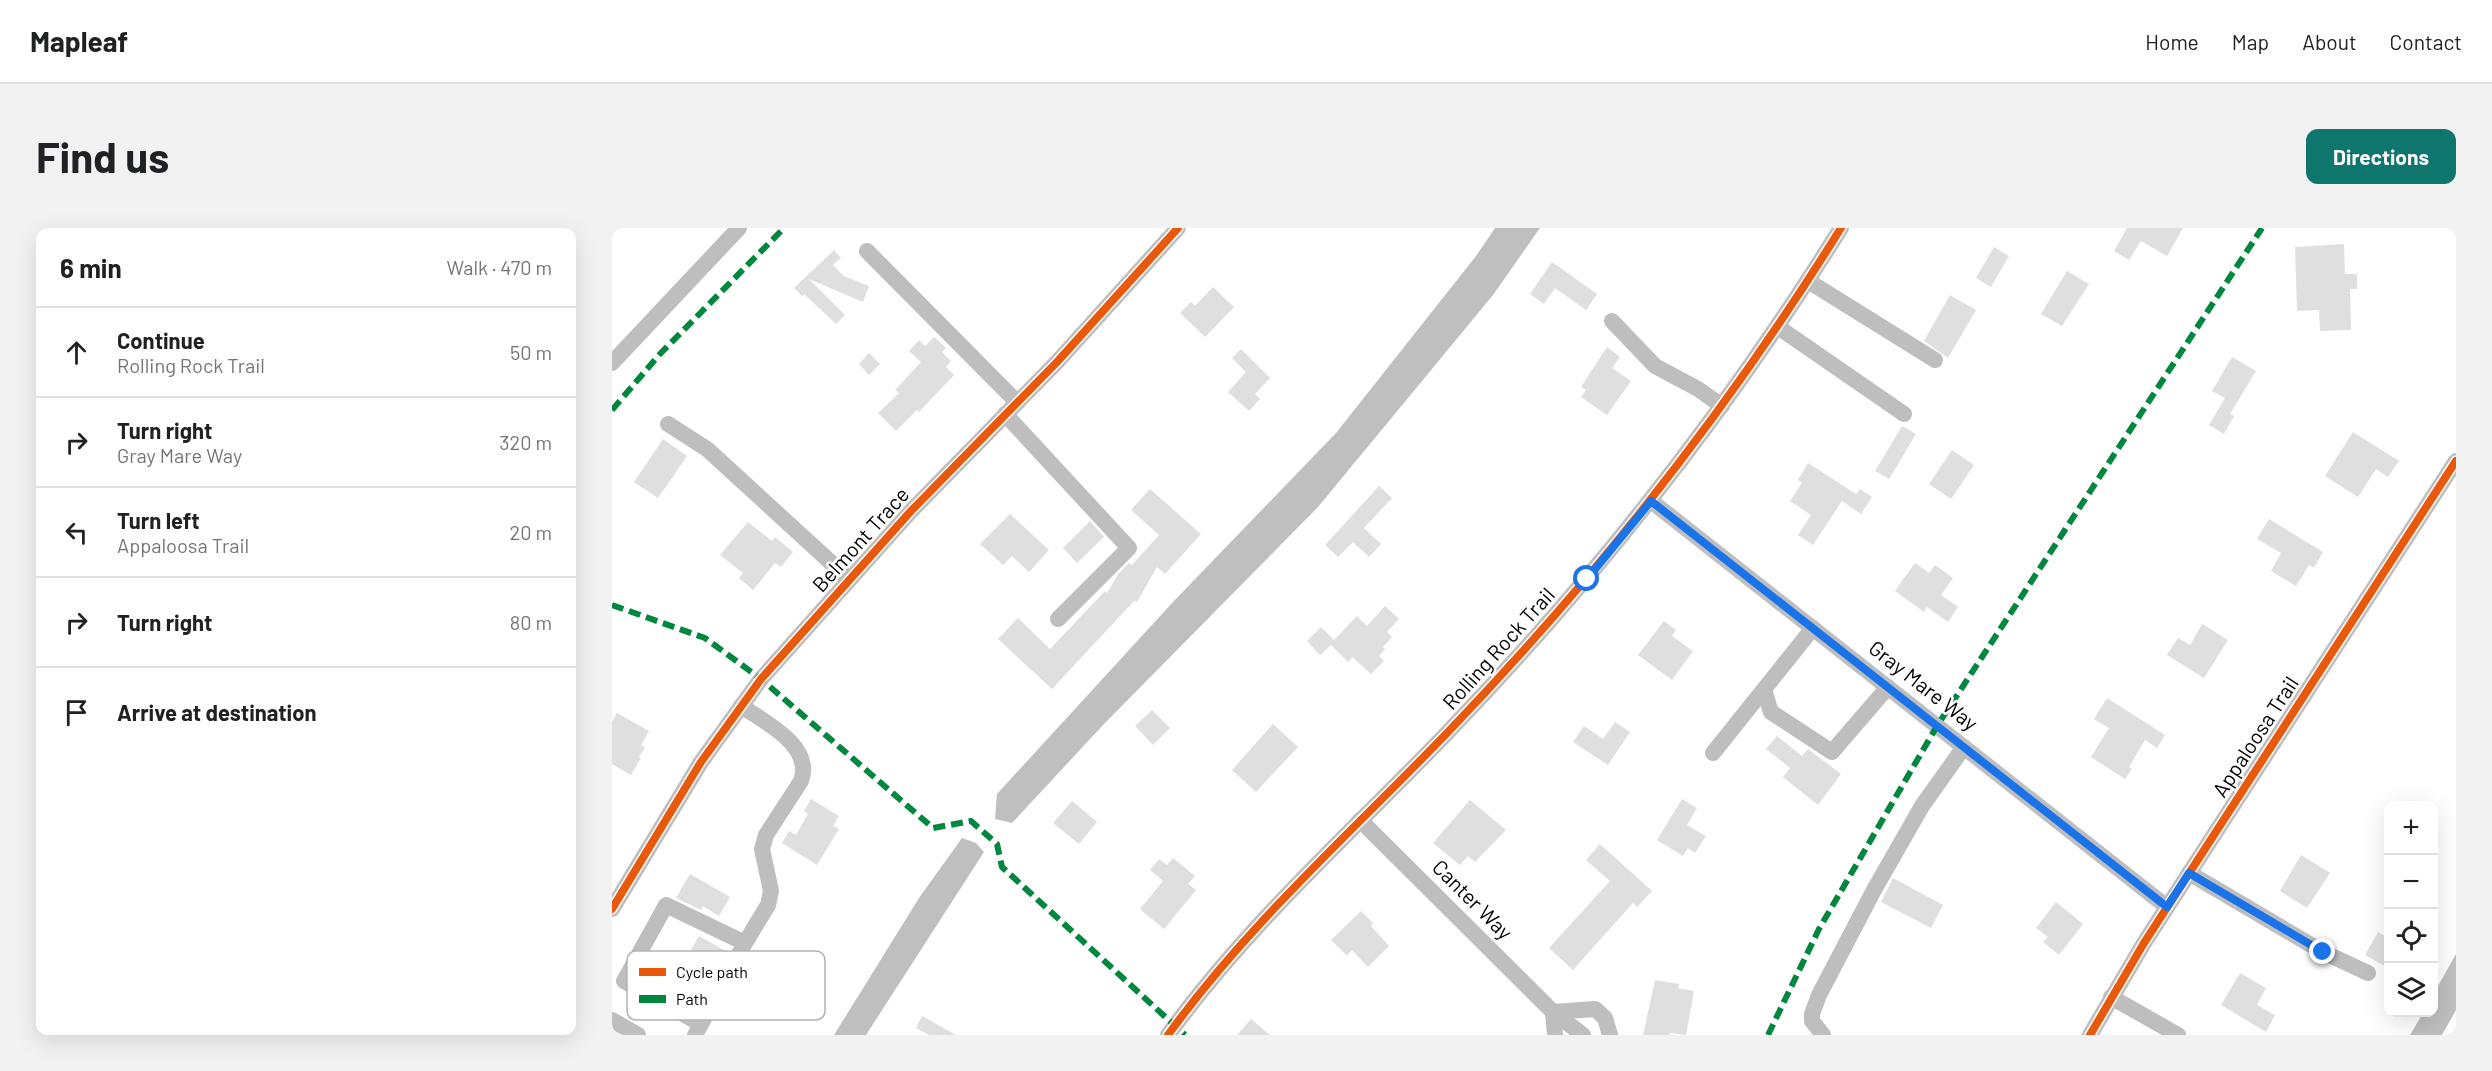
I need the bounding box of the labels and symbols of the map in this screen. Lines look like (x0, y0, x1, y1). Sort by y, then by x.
street label: Belmont Trace (806, 481, 913, 597)
route start (1573, 565, 1599, 591)
street label: Rolling Rock Trail (1437, 582, 1559, 714)
street label: Gray Mare Way (1864, 635, 1984, 735)
street label: Appaloosa Trail (2206, 671, 2303, 801)
street label: Canter Way (1428, 854, 1518, 944)
route end (2309, 938, 2335, 964)
legend (627, 951, 825, 1020)
text: Cycle path (676, 962, 748, 981)
text: Path (676, 989, 708, 1008)

